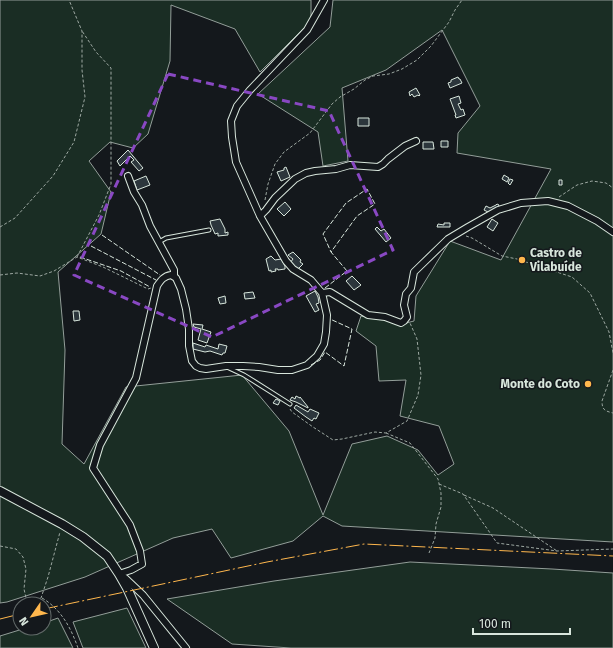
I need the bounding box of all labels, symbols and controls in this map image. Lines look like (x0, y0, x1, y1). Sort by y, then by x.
place label: Castro de Vilabuíde (529, 246, 582, 274)
marker: Castro de Vilabuíde (517, 255, 527, 265)
place label: Monte do Coto (501, 377, 580, 391)
marker: Monte do Coto (583, 379, 593, 389)
north arrow (12, 596, 52, 636)
scale bar (473, 610, 570, 636)
text: N (17, 615, 32, 628)
text: 100 m (479, 617, 511, 631)

